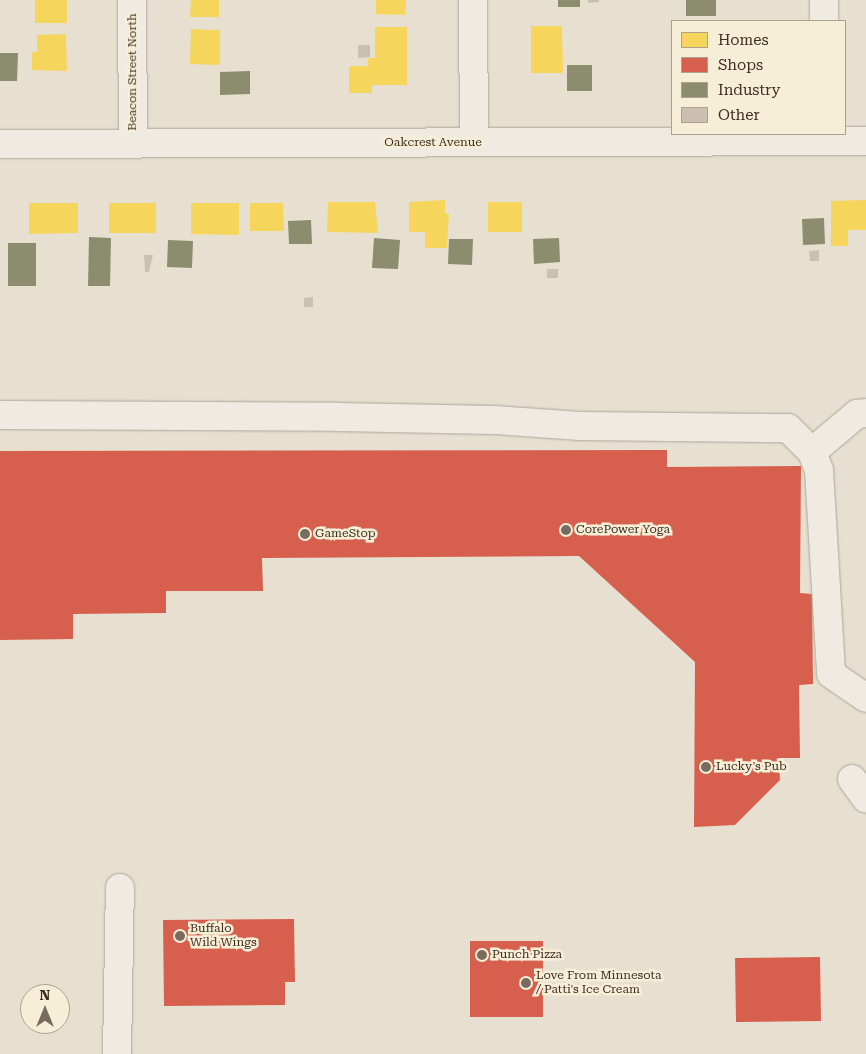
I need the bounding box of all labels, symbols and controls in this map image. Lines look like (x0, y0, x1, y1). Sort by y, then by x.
street label: Beacon Street North (126, 13, 140, 131)
legend (671, 20, 846, 135)
text: Homes (718, 31, 769, 49)
text: Shops (718, 56, 763, 74)
text: Industry (718, 81, 780, 99)
text: Other (718, 106, 760, 124)
street label: Oakcrest Avenue (384, 136, 482, 150)
place label: CorePower Yoga (576, 523, 670, 537)
marker: CorePower Yoga (560, 524, 572, 536)
place label: GameStop (315, 527, 376, 541)
marker: GameStop (299, 528, 311, 540)
place label: Lucky's Pub (716, 760, 787, 774)
marker: Lucky's Pub (700, 761, 712, 773)
place label: Buffalo Wild Wings (190, 922, 257, 950)
marker: Buffalo Wild Wings (174, 930, 186, 942)
place label: Punch Pizza (492, 948, 562, 962)
marker: Punch Pizza (476, 949, 488, 961)
place label: Love From Minnesota / Patti's Ice Cream (536, 969, 661, 997)
marker: Love From Minnesota / Patti's Ice Cream (520, 977, 532, 989)
north arrow (20, 984, 70, 1034)
text: N (40, 987, 50, 1003)

